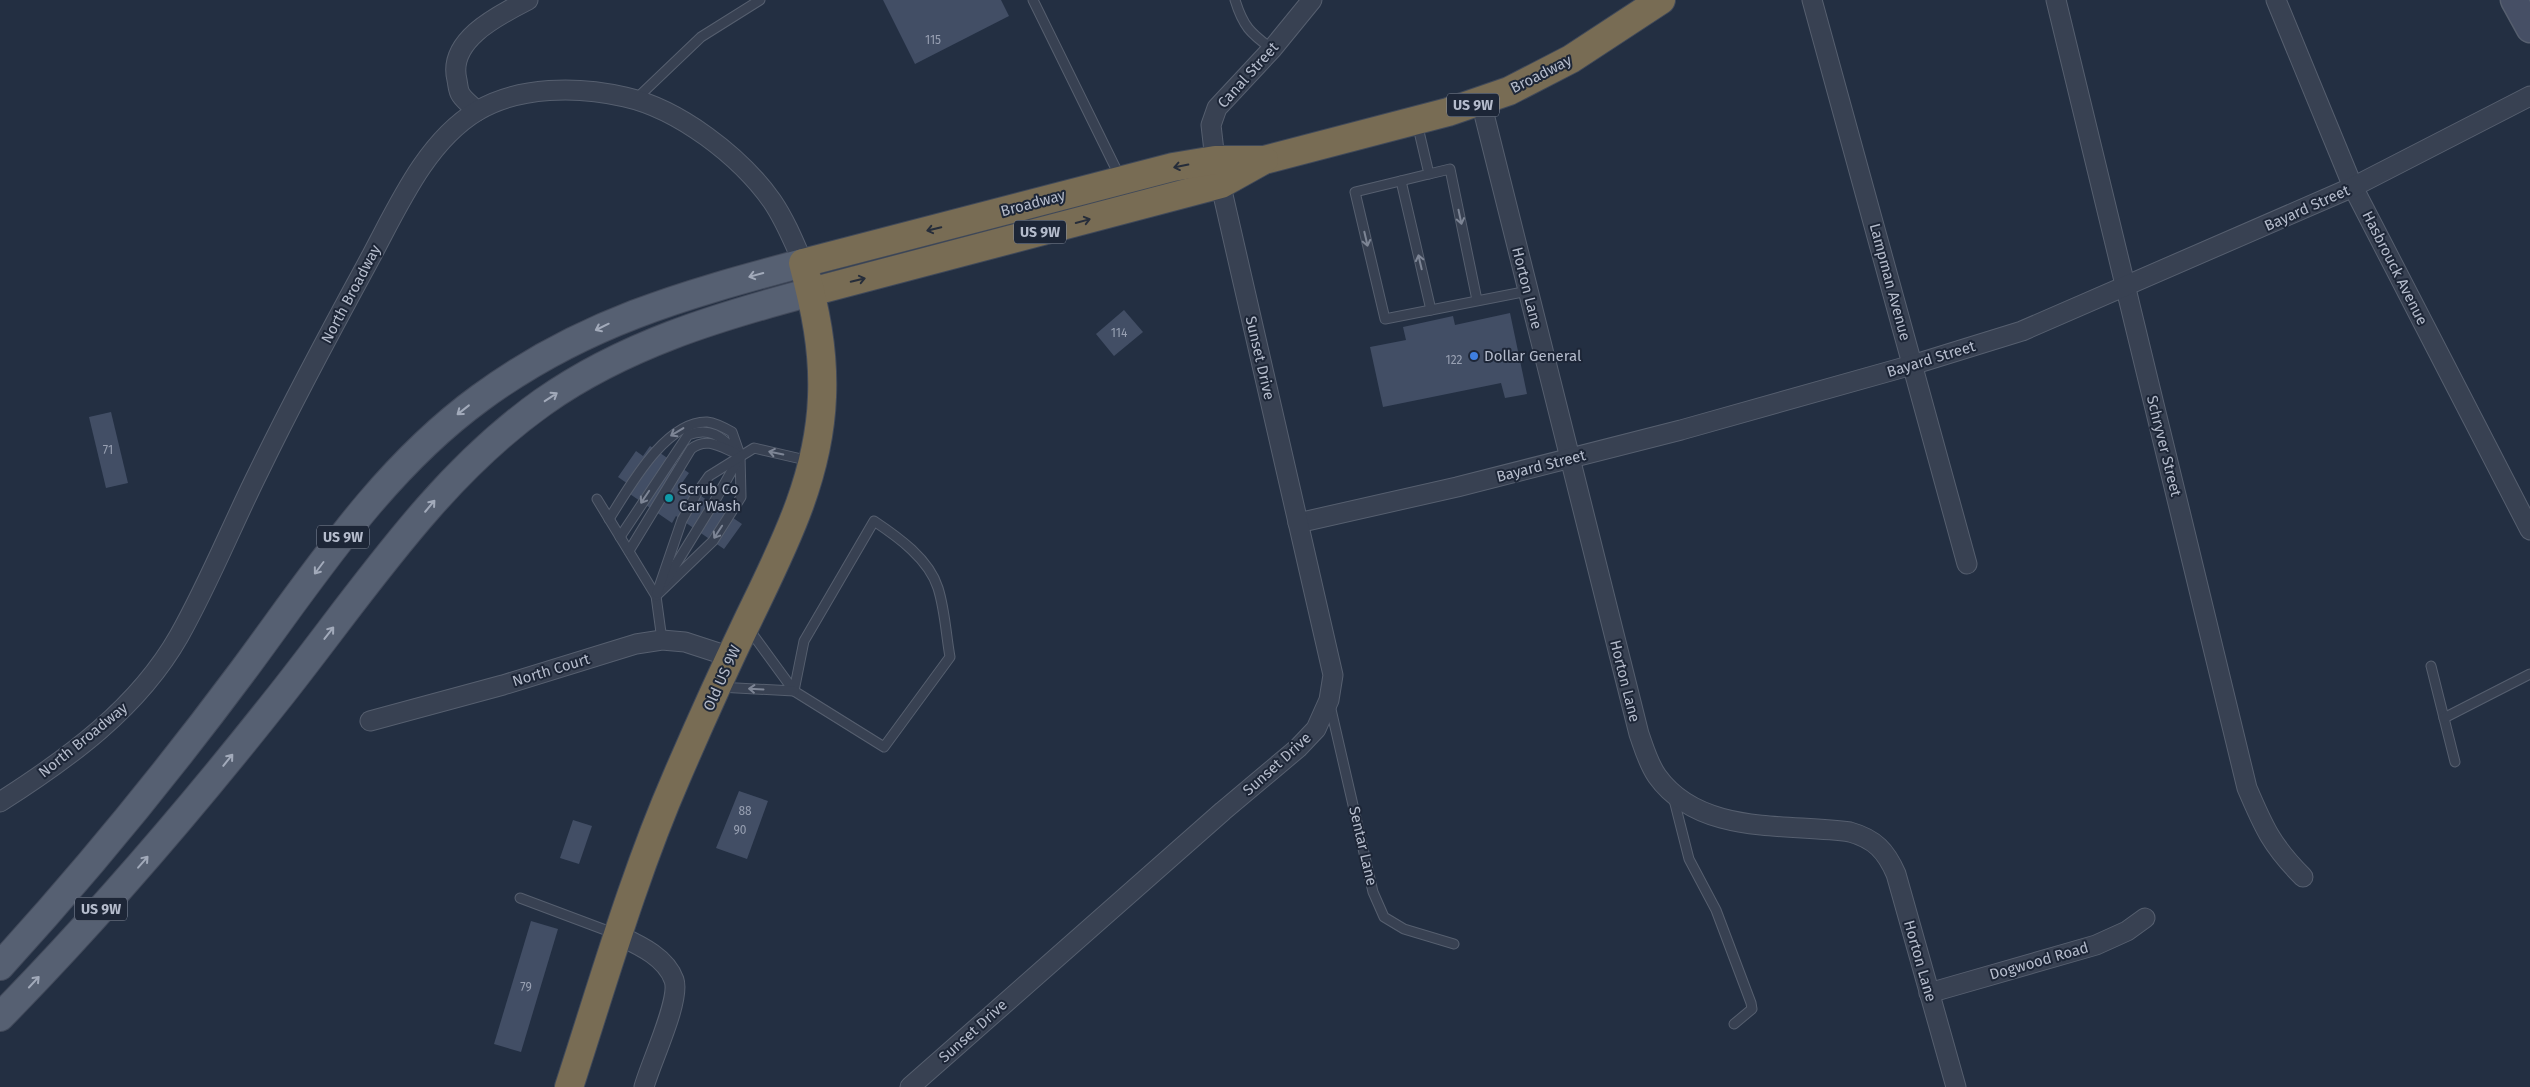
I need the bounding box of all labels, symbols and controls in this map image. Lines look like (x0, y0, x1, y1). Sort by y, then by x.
house number: 115 (925, 33, 941, 47)
street label: Canal Street (1214, 38, 1283, 112)
street label: Broadway (1507, 51, 1575, 97)
road number: US 9W (1447, 94, 1499, 116)
one-way arrow (1174, 162, 1190, 171)
street label: Bayard Street (2262, 181, 2353, 235)
street label: Broadway (999, 186, 1068, 220)
street label: Hasbrouck Avenue (2358, 208, 2432, 328)
one-way arrow (1456, 209, 1465, 225)
one-way arrow (1074, 215, 1090, 225)
road number: US 9W (1014, 220, 1066, 243)
street label: Lampman Avenue (1866, 221, 1914, 343)
one-way arrow (927, 225, 943, 234)
one-way arrow (1362, 231, 1371, 247)
street label: North Broadway (317, 241, 385, 346)
street label: Horton Lane (1508, 245, 1546, 331)
one-way arrow (1415, 255, 1424, 271)
one-way arrow (749, 271, 765, 281)
one-way arrow (850, 275, 866, 285)
street label: Sunset Drive (1242, 314, 1278, 402)
one-way arrow (595, 322, 610, 332)
house number: 114 (1111, 326, 1128, 340)
street label: Bayard Street (1885, 337, 1978, 381)
place label: Dollar General (1484, 347, 1582, 365)
marker: Dollar General (1468, 350, 1480, 362)
house number: 122 (1445, 353, 1463, 367)
one-way arrow (543, 392, 557, 402)
street label: Schryver Street (2143, 394, 2185, 499)
one-way arrow (457, 405, 470, 416)
one-way arrow (670, 428, 684, 438)
house number: 71 (103, 443, 113, 457)
street label: Bayard Street (1495, 446, 1588, 486)
one-way arrow (768, 448, 784, 457)
place label: Scrub Co Car Wash (679, 480, 741, 515)
one-way arrow (640, 490, 650, 504)
marker: Scrub Co Car Wash (663, 492, 675, 504)
one-way arrow (425, 499, 436, 512)
one-way arrow (713, 525, 723, 539)
road number: US 9W (317, 526, 369, 548)
one-way arrow (314, 561, 324, 575)
one-way arrow (324, 627, 335, 640)
street label: Horton Lane (1606, 638, 1644, 724)
street label: Old US 9W (700, 642, 745, 714)
street label: North Court (510, 650, 592, 690)
one-way arrow (748, 685, 764, 694)
street label: North Broadway (35, 698, 132, 781)
street label: Sunset Drive (1239, 729, 1315, 799)
one-way arrow (223, 754, 234, 767)
house number: 88 (738, 804, 752, 818)
street label: Sentar Lane (1345, 805, 1381, 887)
house number: 90 (734, 823, 747, 837)
one-way arrow (138, 855, 149, 868)
road number: US 9W (75, 898, 127, 921)
street label: Horton Lane (1900, 918, 1940, 1004)
street label: Dogwood Road (1987, 938, 2091, 984)
one-way arrow (28, 975, 40, 988)
house number: 79 (520, 980, 532, 994)
street label: Sunset Drive (935, 996, 1011, 1066)

